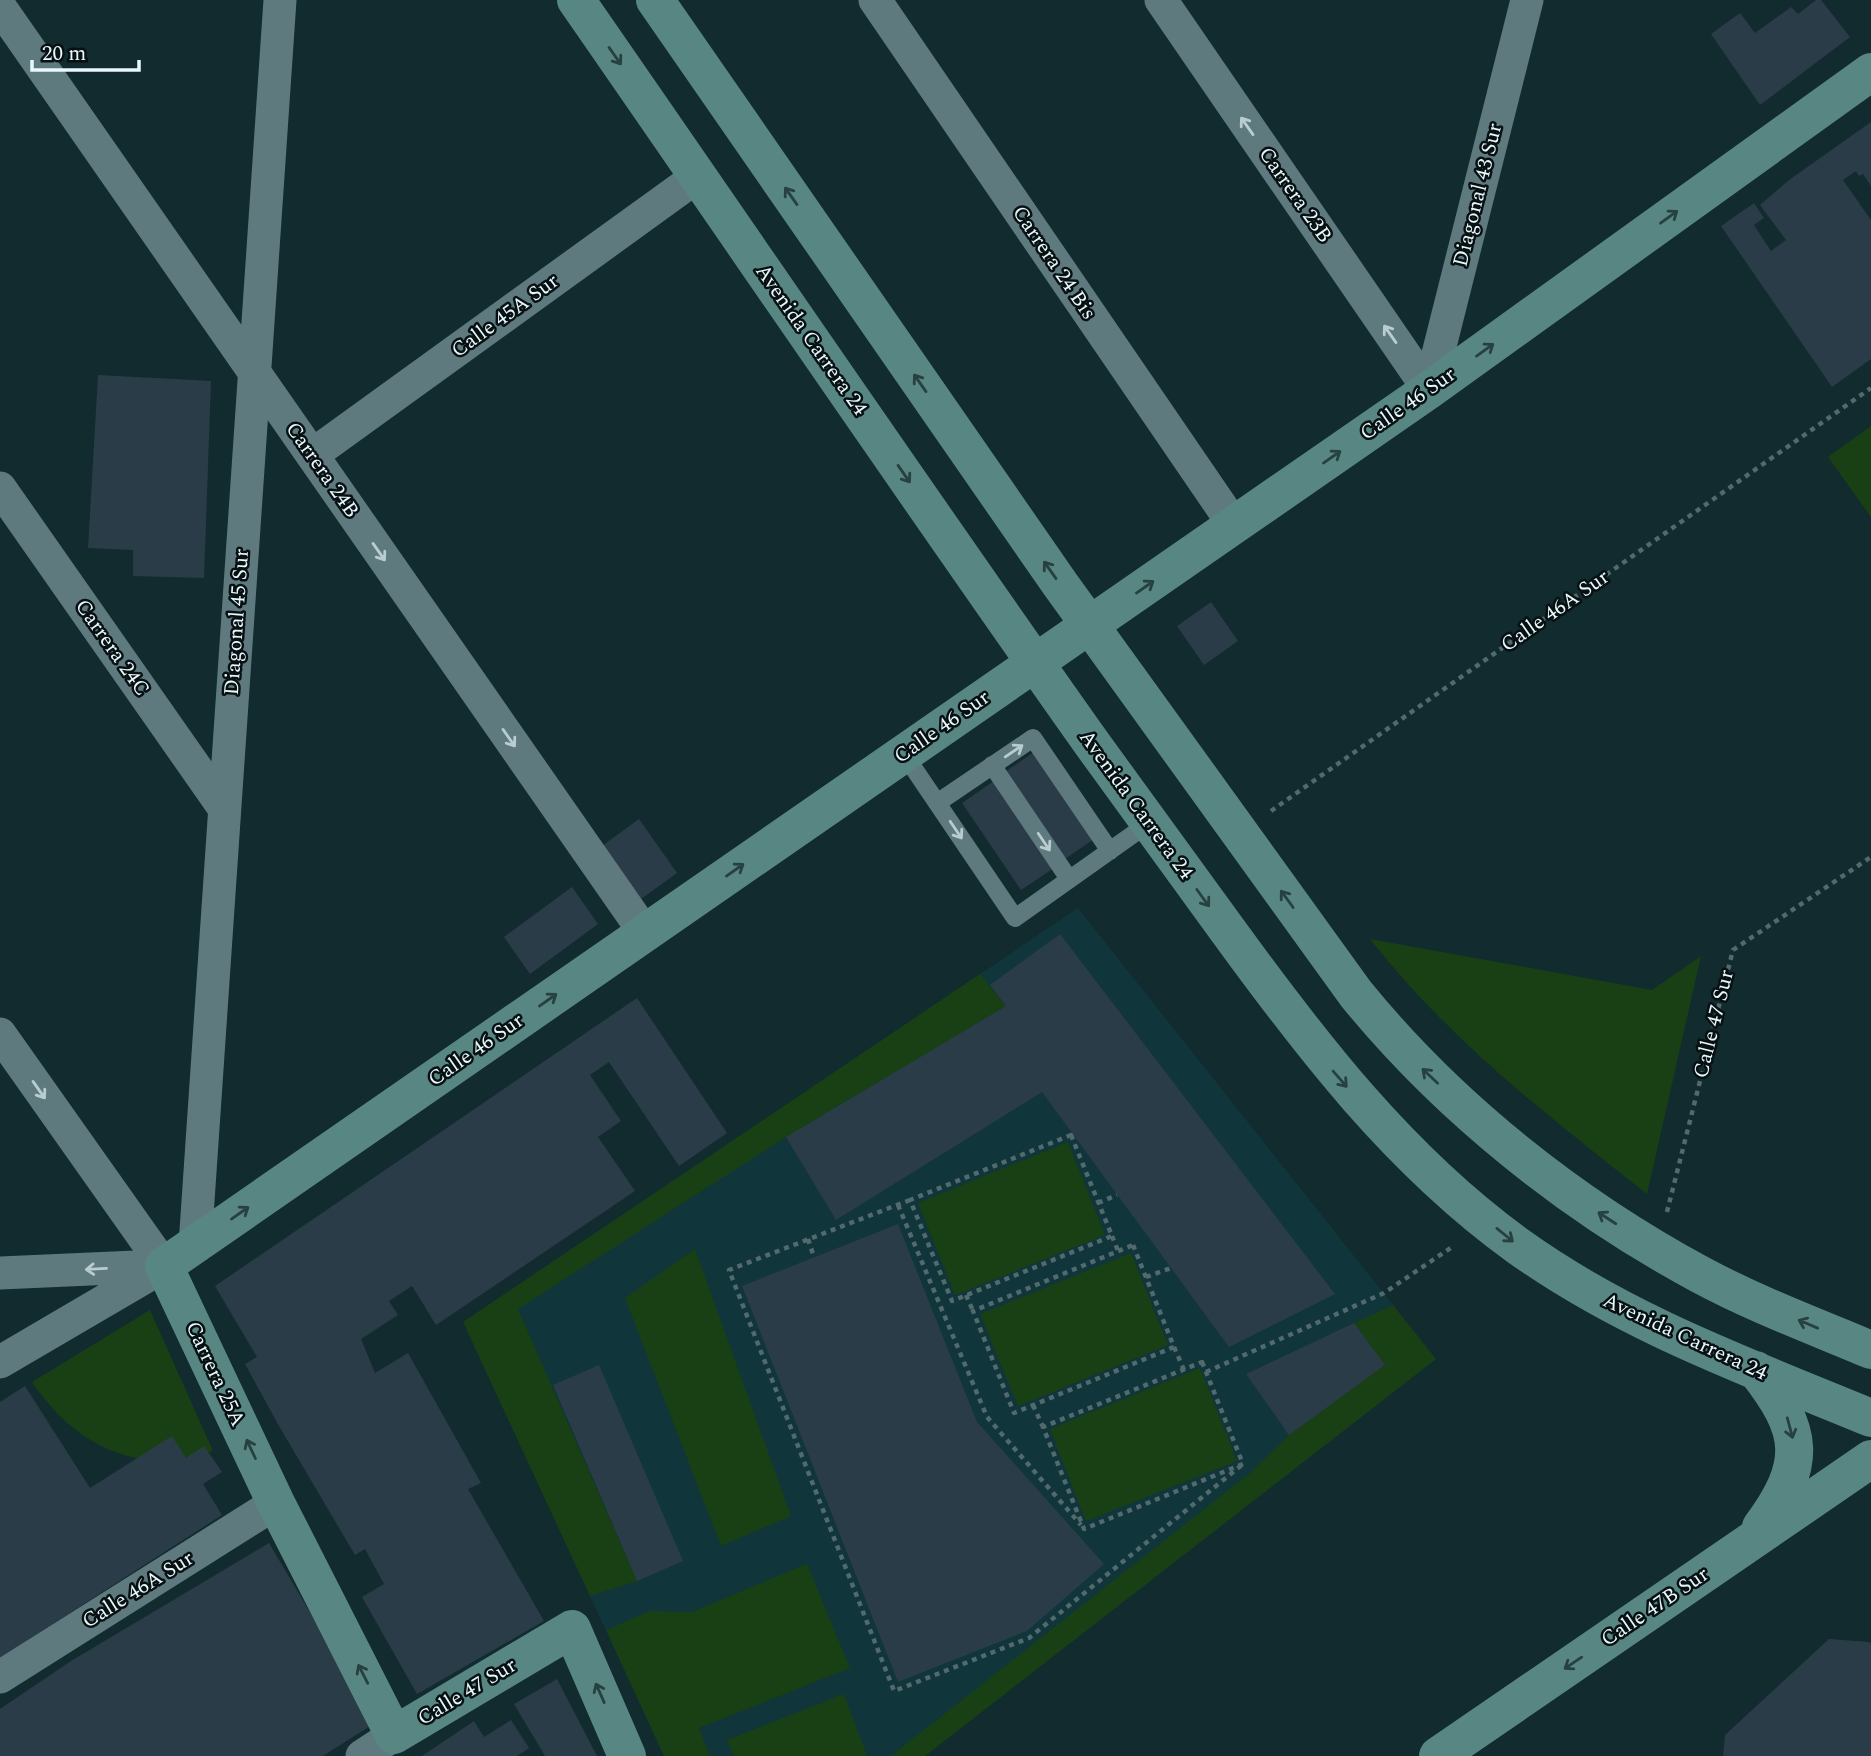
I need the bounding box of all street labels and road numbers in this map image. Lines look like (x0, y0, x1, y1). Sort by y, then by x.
street label: Diagonal 43 Sur (1445, 120, 1511, 270)
street label: Carrera 23B (1250, 140, 1340, 250)
street label: Carrera 24 Bis (1004, 199, 1104, 327)
street label: Avenida Carrera 24 (747, 258, 876, 423)
street label: Calle 45A Sur (444, 266, 566, 366)
street label: Calle 46 Sur (1353, 359, 1463, 449)
street label: Carrera 24B (277, 415, 367, 525)
street label: Diagonal 45 Sur (216, 548, 258, 696)
street label: Calle 46A Sur (1494, 562, 1616, 660)
street label: Carrera 24C (67, 593, 157, 703)
street label: Calle 46 Sur (887, 682, 997, 772)
street label: Avenida Carrera 24 (1071, 723, 1202, 887)
street label: Calle 47 Sur (1685, 966, 1743, 1082)
street label: Calle 46 Sur (421, 1005, 531, 1095)
street label: Avenida Carrera 24 (1597, 1285, 1773, 1389)
street label: Carrera 25A (177, 1316, 254, 1432)
street label: Calle 46A Sur (76, 1543, 200, 1637)
street label: Calle 47B Sur (1594, 1559, 1716, 1655)
street label: Calle 47 Sur (411, 1650, 523, 1734)

